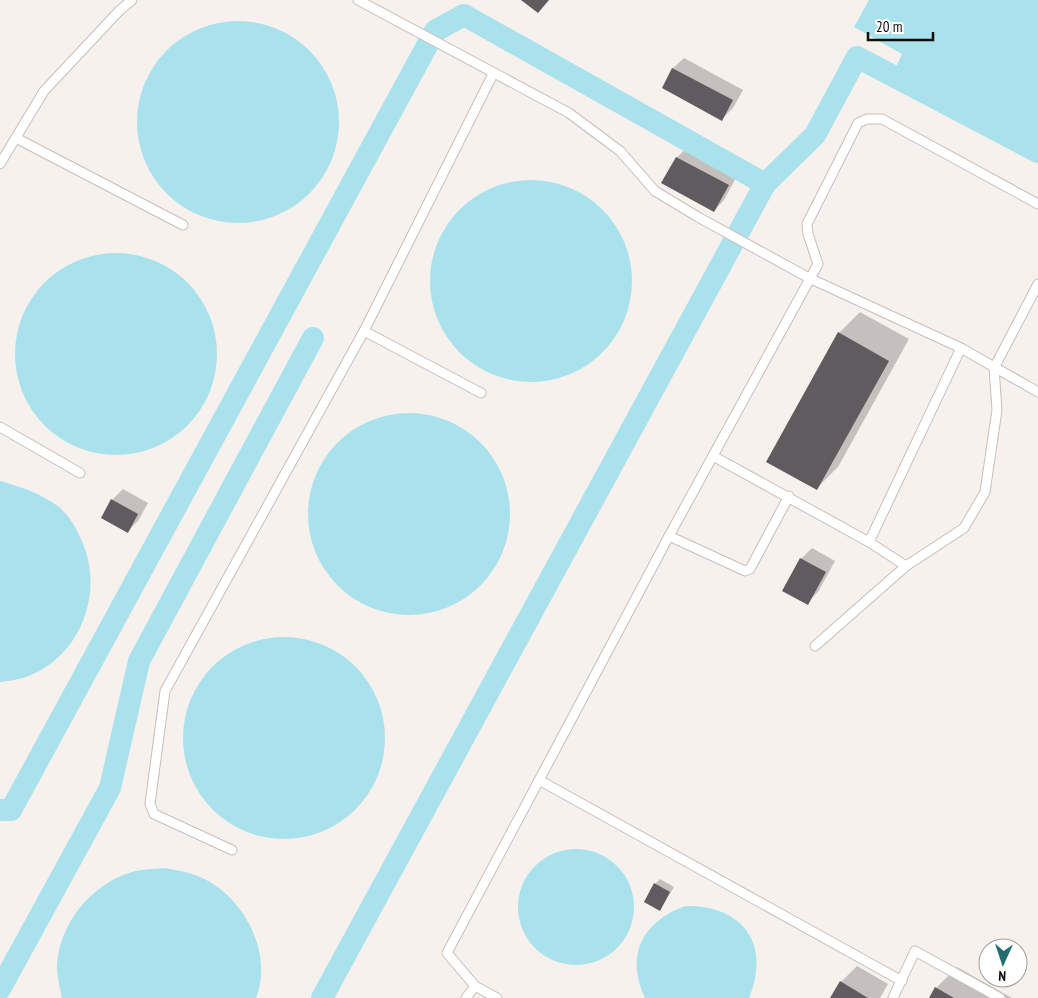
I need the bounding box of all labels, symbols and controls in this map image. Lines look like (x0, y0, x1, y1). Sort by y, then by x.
scale bar (868, 10, 933, 42)
text: 20 m (876, 17, 902, 36)
north arrow (978, 938, 1028, 988)
text: N (998, 967, 1007, 985)

